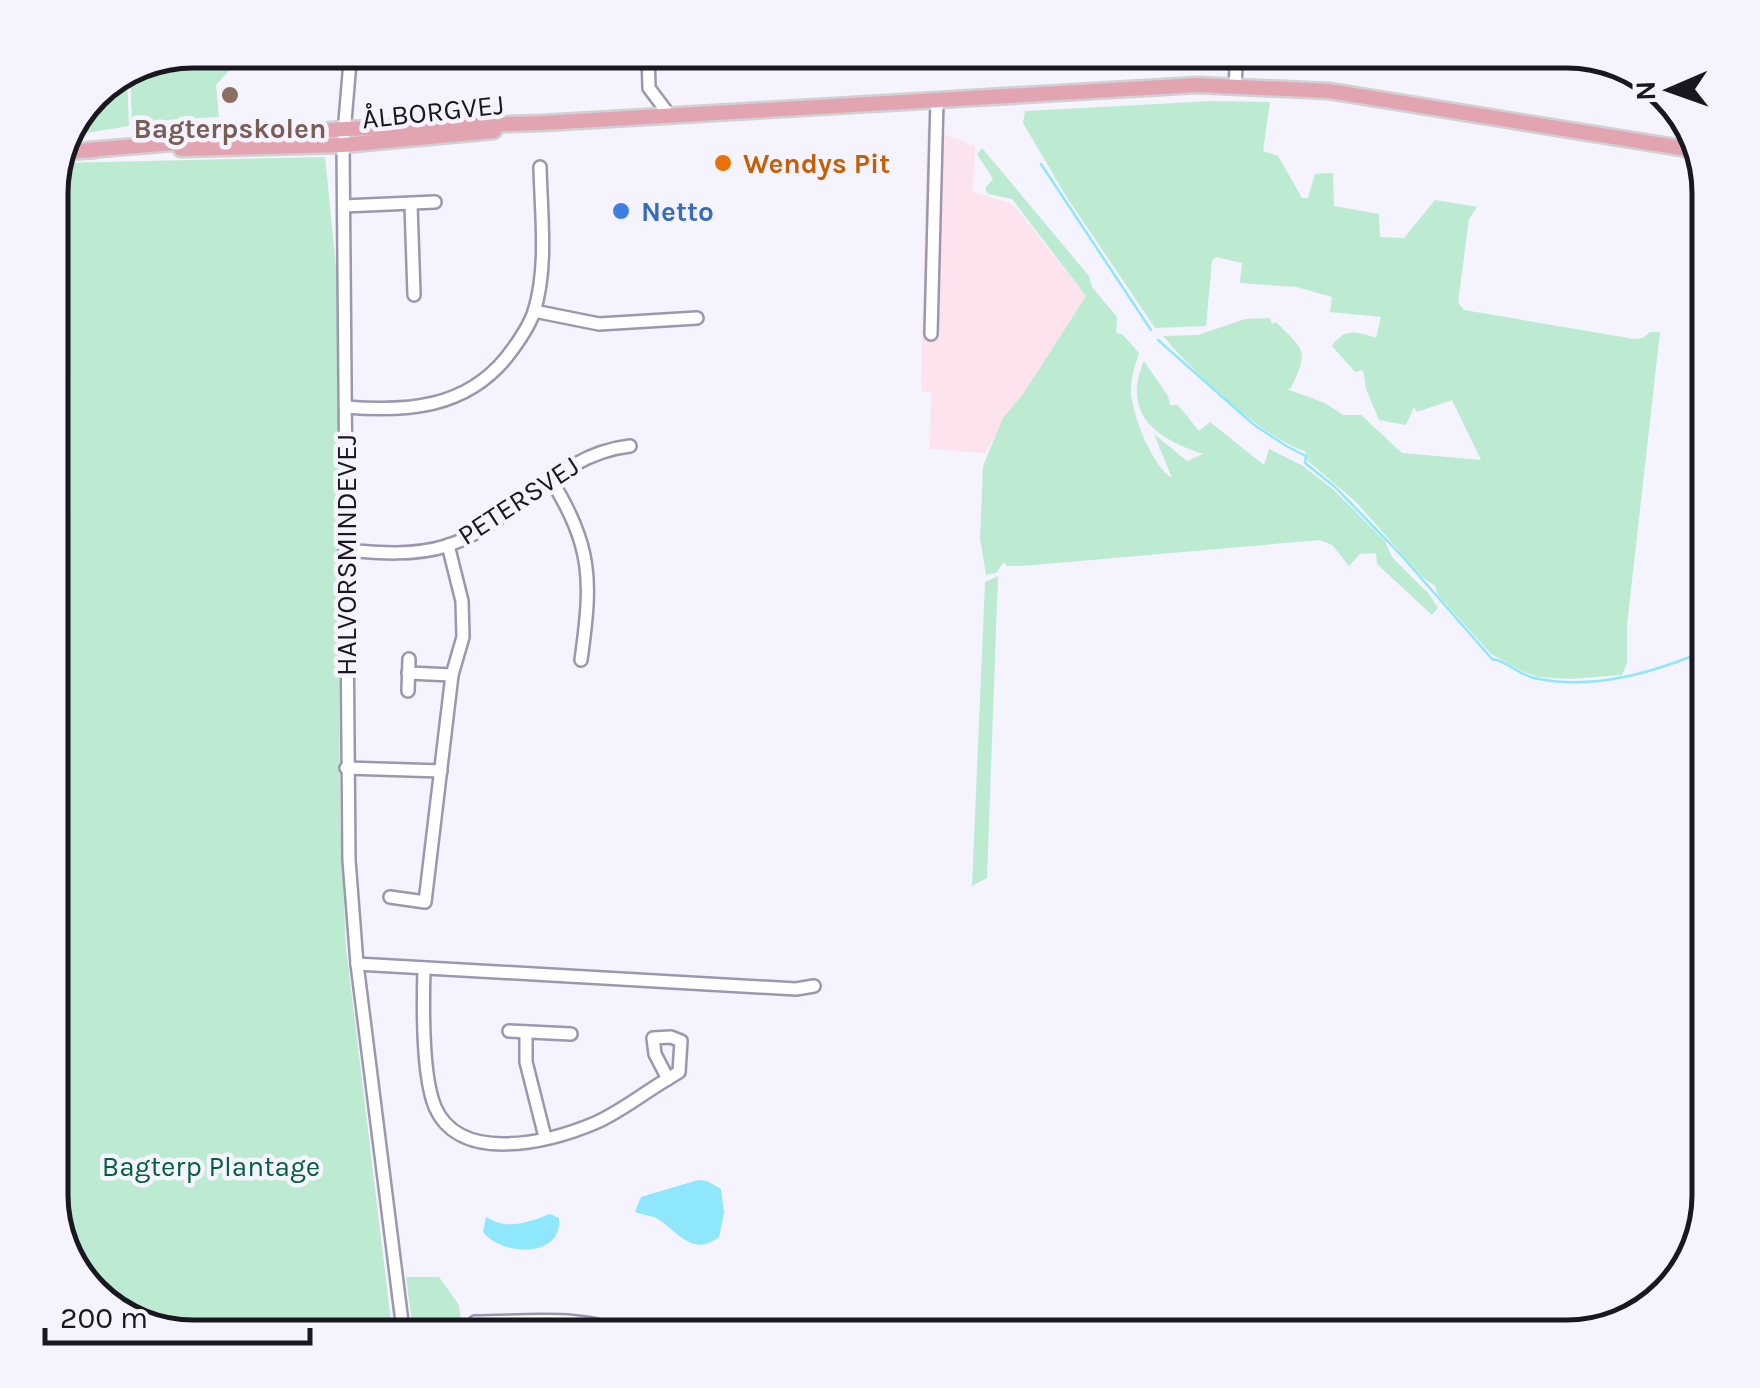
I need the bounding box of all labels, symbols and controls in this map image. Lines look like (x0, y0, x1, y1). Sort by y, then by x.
north arrow (1620, 40, 1720, 140)
text: N (1629, 80, 1662, 101)
marker: Bagterpskolen (219, 84, 241, 106)
street label: ÅLBORGVEJ (360, 88, 506, 135)
place label: Bagterpskolen (134, 112, 326, 145)
place label: Wendys Pit (743, 147, 890, 180)
marker: Wendys Pit (712, 152, 734, 174)
place label: Netto (641, 195, 714, 228)
marker: Netto (610, 200, 632, 222)
street label: HALVORSMINDEVEJ (330, 434, 363, 676)
street label: PETERSVEJ (451, 449, 585, 552)
park label: Bagterp Plantage (102, 1150, 320, 1183)
scale bar (45, 1283, 310, 1345)
text: 200 m (60, 1300, 148, 1336)

